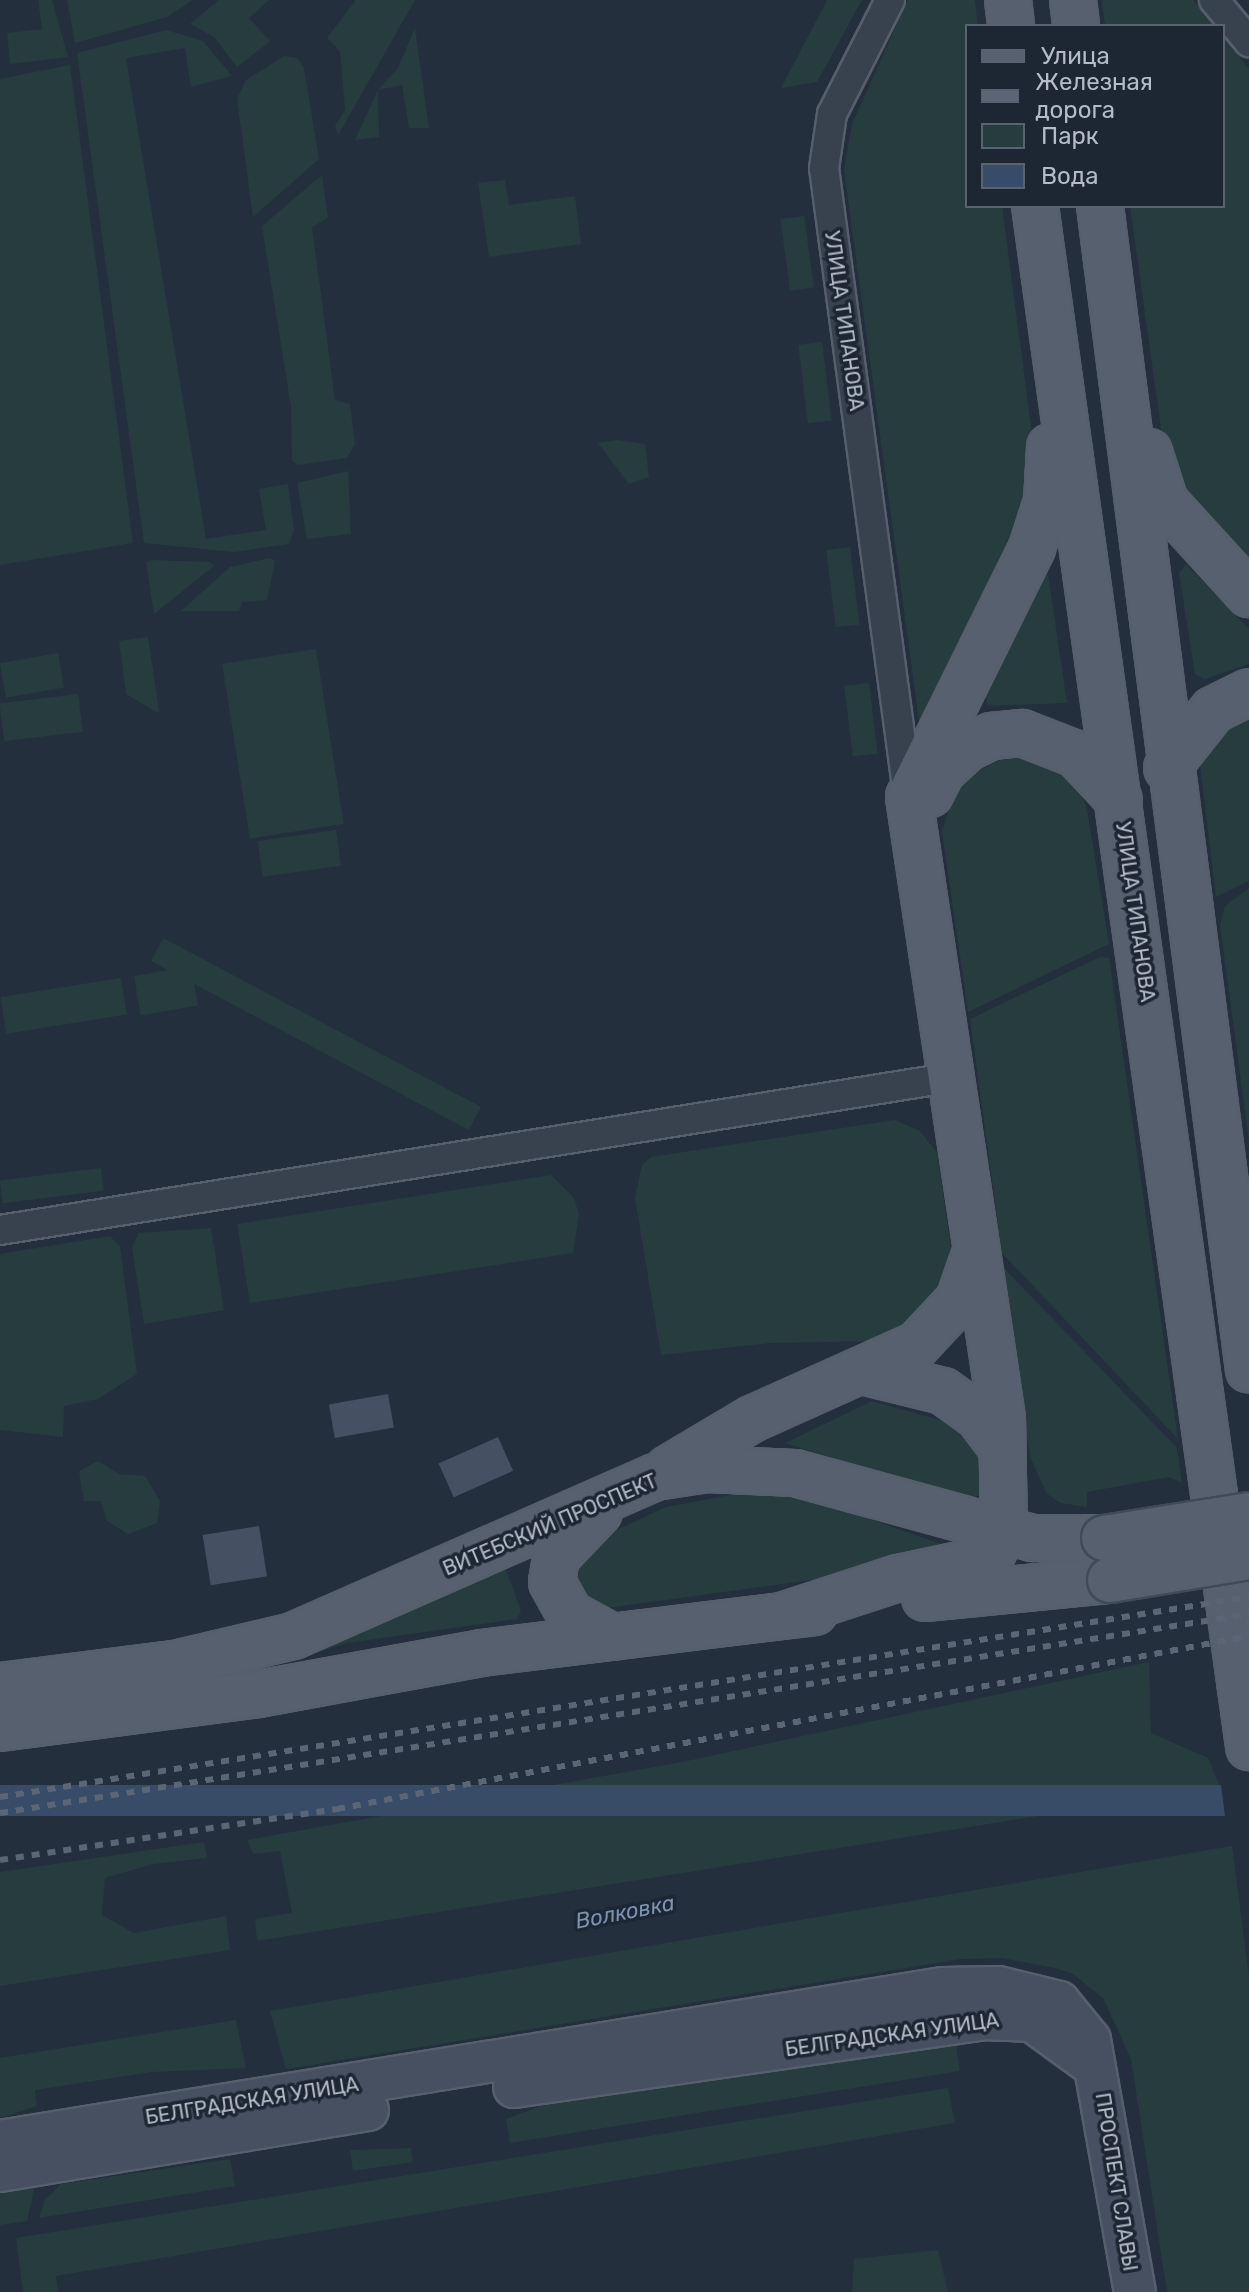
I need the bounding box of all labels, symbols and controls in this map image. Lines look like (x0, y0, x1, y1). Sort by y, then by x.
legend (965, 24, 1225, 208)
text: Улица (1041, 42, 1110, 70)
text: Железная дорога (1035, 68, 1153, 124)
text: Парк (1041, 122, 1099, 150)
text: Вода (1041, 162, 1098, 190)
street label: УЛИЦА ТИПАНОВА (819, 229, 869, 413)
street label: УЛИЦА ТИПАНОВА (1110, 820, 1160, 1004)
street label: ВИТЕБСКИЙ ПРОСПЕКТ (439, 1469, 661, 1581)
water label: Волковка (573, 1889, 677, 1935)
street label: БЕЛГРАДСКАЯ УЛИЦА (784, 2008, 1000, 2062)
street label: БЕЛГРАДСКАЯ УЛИЦА (144, 2072, 360, 2130)
street label: ПРОСПЕКТ СЛАВЫ (1090, 2091, 1142, 2273)

